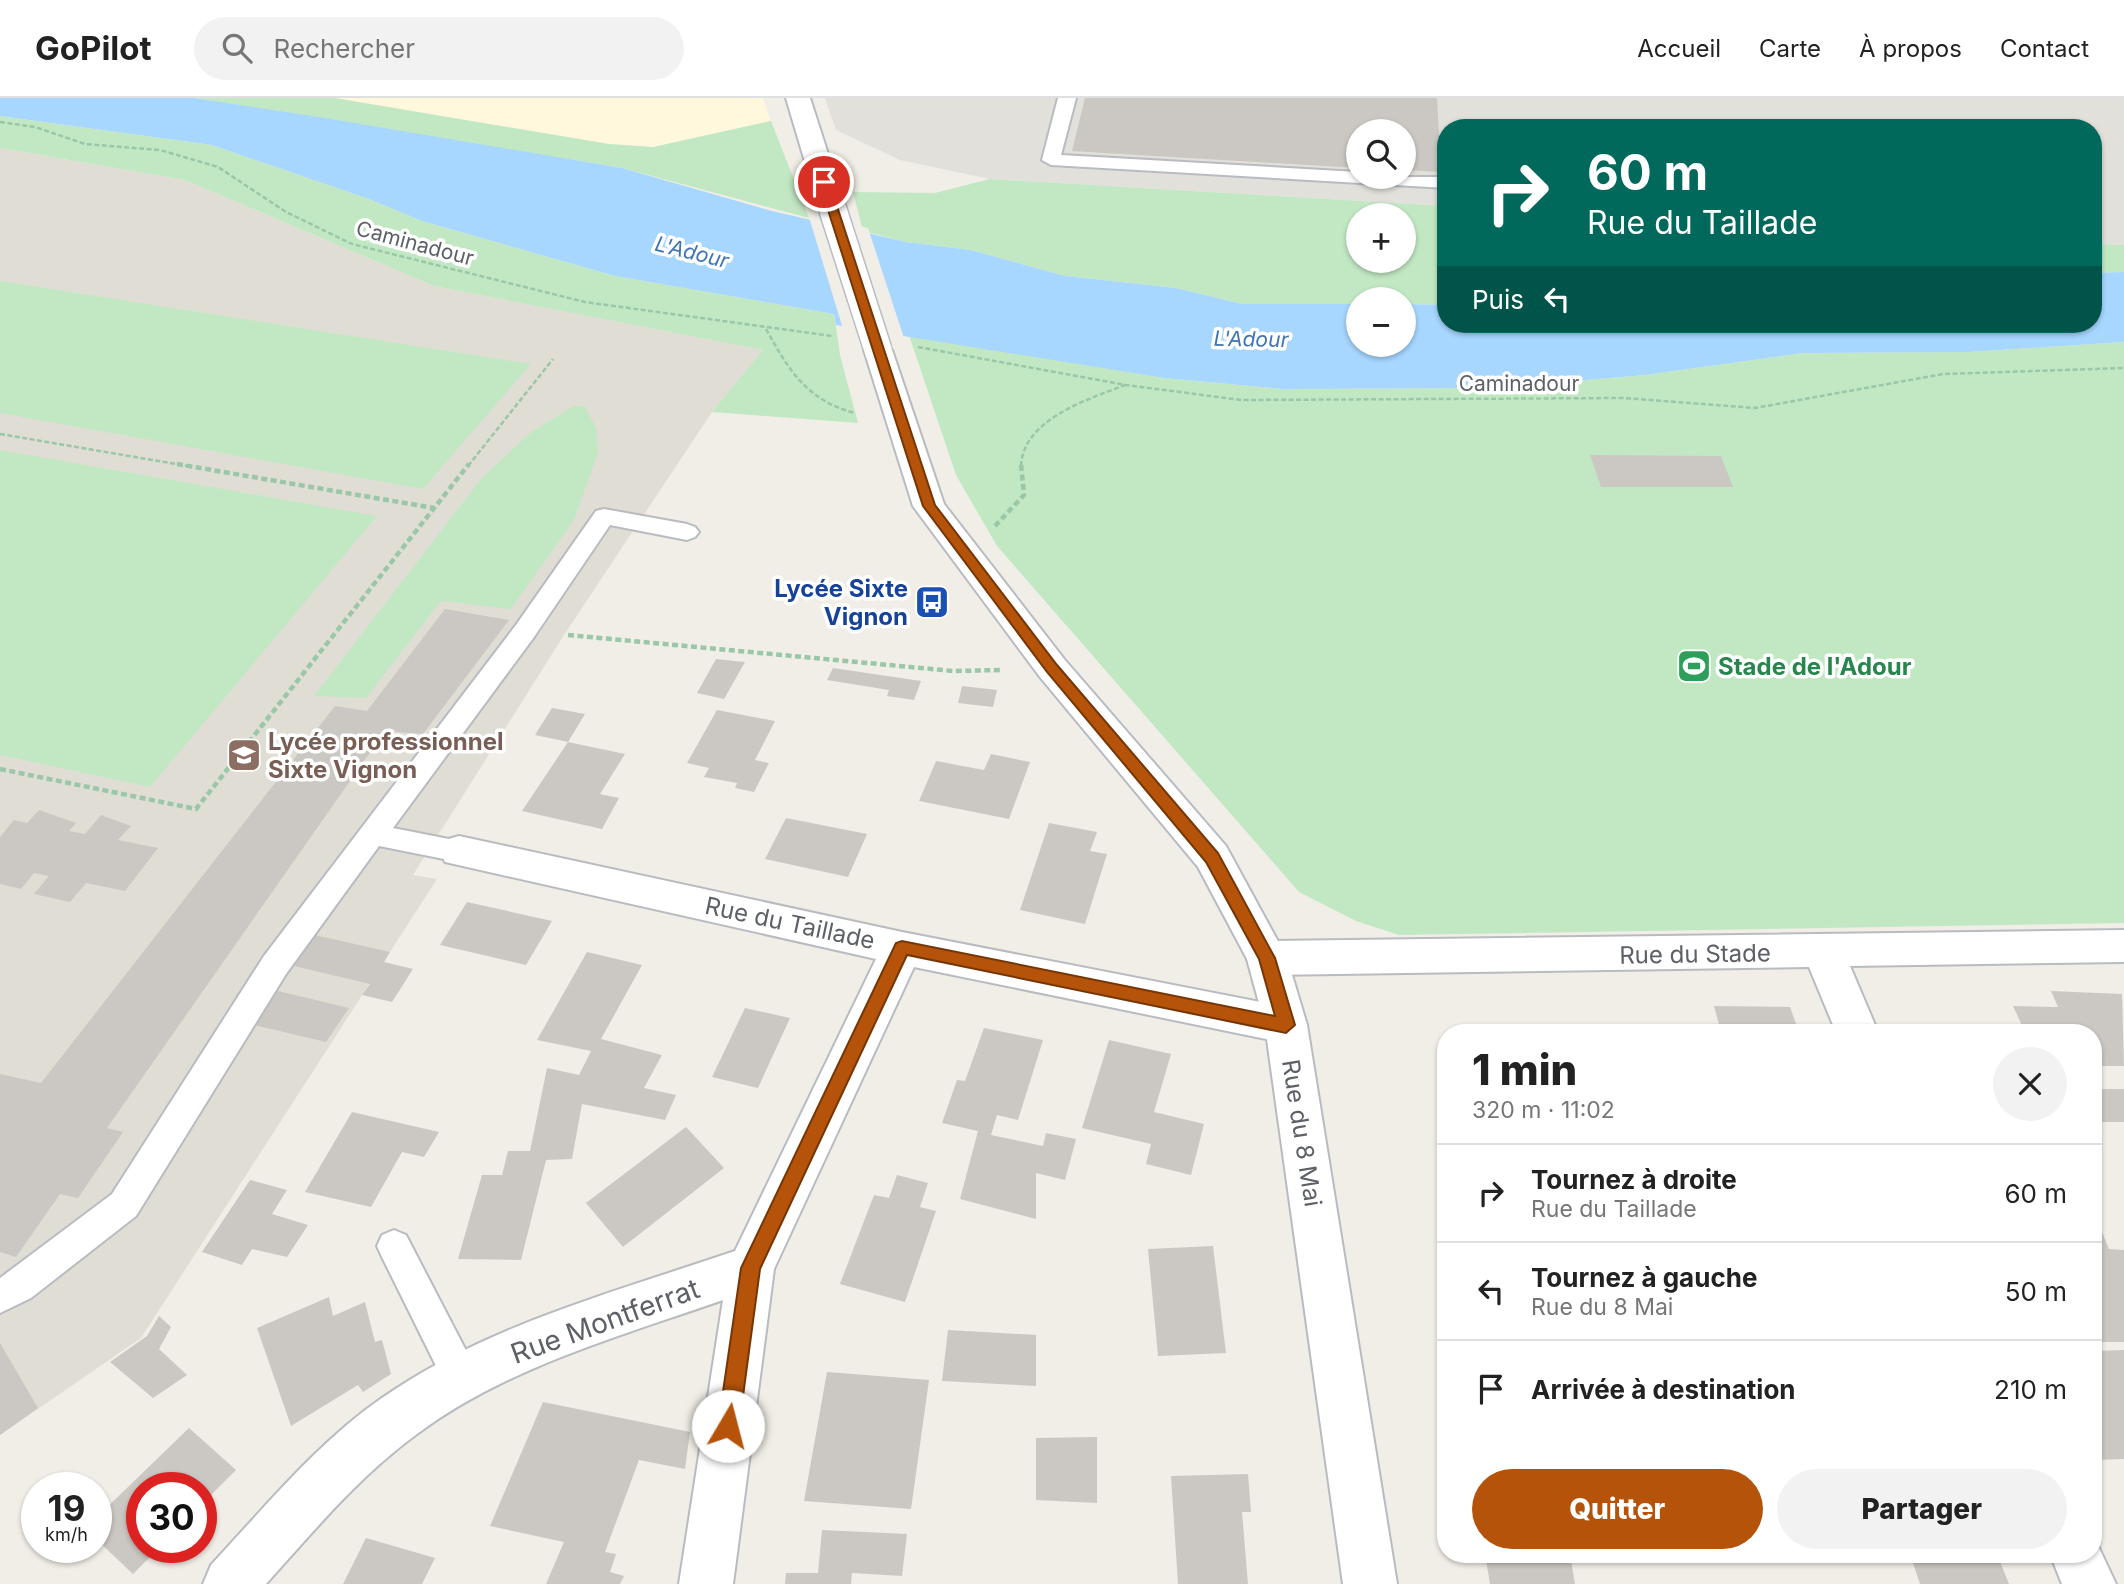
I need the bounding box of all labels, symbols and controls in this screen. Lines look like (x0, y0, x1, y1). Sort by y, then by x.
search box (194, 17, 684, 80)
text: GoPilot (35, 28, 152, 68)
icon: search (218, 29, 256, 67)
text: Rechercher (274, 33, 415, 64)
text: Accueil (1637, 34, 1721, 63)
text: Carte (1759, 34, 1821, 63)
text: À propos (1859, 34, 1962, 63)
text: Contact (2000, 34, 2089, 63)
map controls (1346, 119, 1416, 357)
button: search (1346, 119, 1416, 189)
text: 60 m (1587, 143, 1708, 202)
icon: right (1472, 147, 1563, 238)
pin (794, 152, 854, 212)
icon: arrive (805, 163, 843, 201)
button: + (1346, 203, 1416, 273)
text: Rue du Taillade (1587, 203, 1817, 242)
street label: Caminadour (354, 215, 477, 271)
water label: L'Adour (653, 231, 732, 273)
icon: left (1538, 280, 1576, 318)
text: Puis (1472, 284, 1524, 315)
button: − (1346, 287, 1416, 357)
water label: L'Adour (1213, 326, 1290, 352)
street label: Caminadour (1459, 371, 1579, 396)
place label: Lycée Sixte Vignon (774, 574, 908, 631)
bus stop icon: Lycée Sixte Vignon (913, 583, 951, 621)
sports icon: Stade de l'Adour (1675, 647, 1713, 685)
place label: Stade de l'Adour (1718, 652, 1912, 681)
place label: Lycée professionnel Sixte Vignon (268, 727, 504, 784)
school or university icon: Lycée professionnel Sixte Vignon (225, 736, 263, 774)
street label: Rue du Taillade (702, 891, 878, 955)
street label: Rue du Stade (1619, 938, 1771, 970)
text: 1 min (1472, 1044, 1577, 1095)
button: close (1993, 1047, 2067, 1121)
street label: Rue du 8 Mai (1276, 1057, 1328, 1209)
text: 320 m · 11:02 (1472, 1096, 1615, 1124)
text: Tournez à droite (1531, 1164, 1737, 1195)
icon: right (1472, 1174, 1510, 1212)
text: 60 m (2004, 1178, 2067, 1209)
text: Rue du Taillade (1531, 1195, 1697, 1223)
text: Tournez à gauche (1531, 1262, 1757, 1293)
street label: Rue Montferrat (506, 1271, 704, 1371)
icon: left (1472, 1272, 1510, 1310)
text: 50 m (2005, 1276, 2067, 1307)
text: Rue du 8 Mai (1531, 1293, 1673, 1321)
icon: arrive (1472, 1370, 1510, 1408)
text: Arrivée à destination (1531, 1374, 1796, 1405)
text: 210 m (1994, 1374, 2067, 1405)
position arrow (691, 1389, 765, 1463)
button: Quitter (1472, 1469, 1763, 1549)
button: Partager (1777, 1469, 2067, 1549)
speed limit sign: 30 (126, 1472, 217, 1563)
text: 19 (48, 1487, 85, 1529)
text: km/h (45, 1524, 88, 1545)

